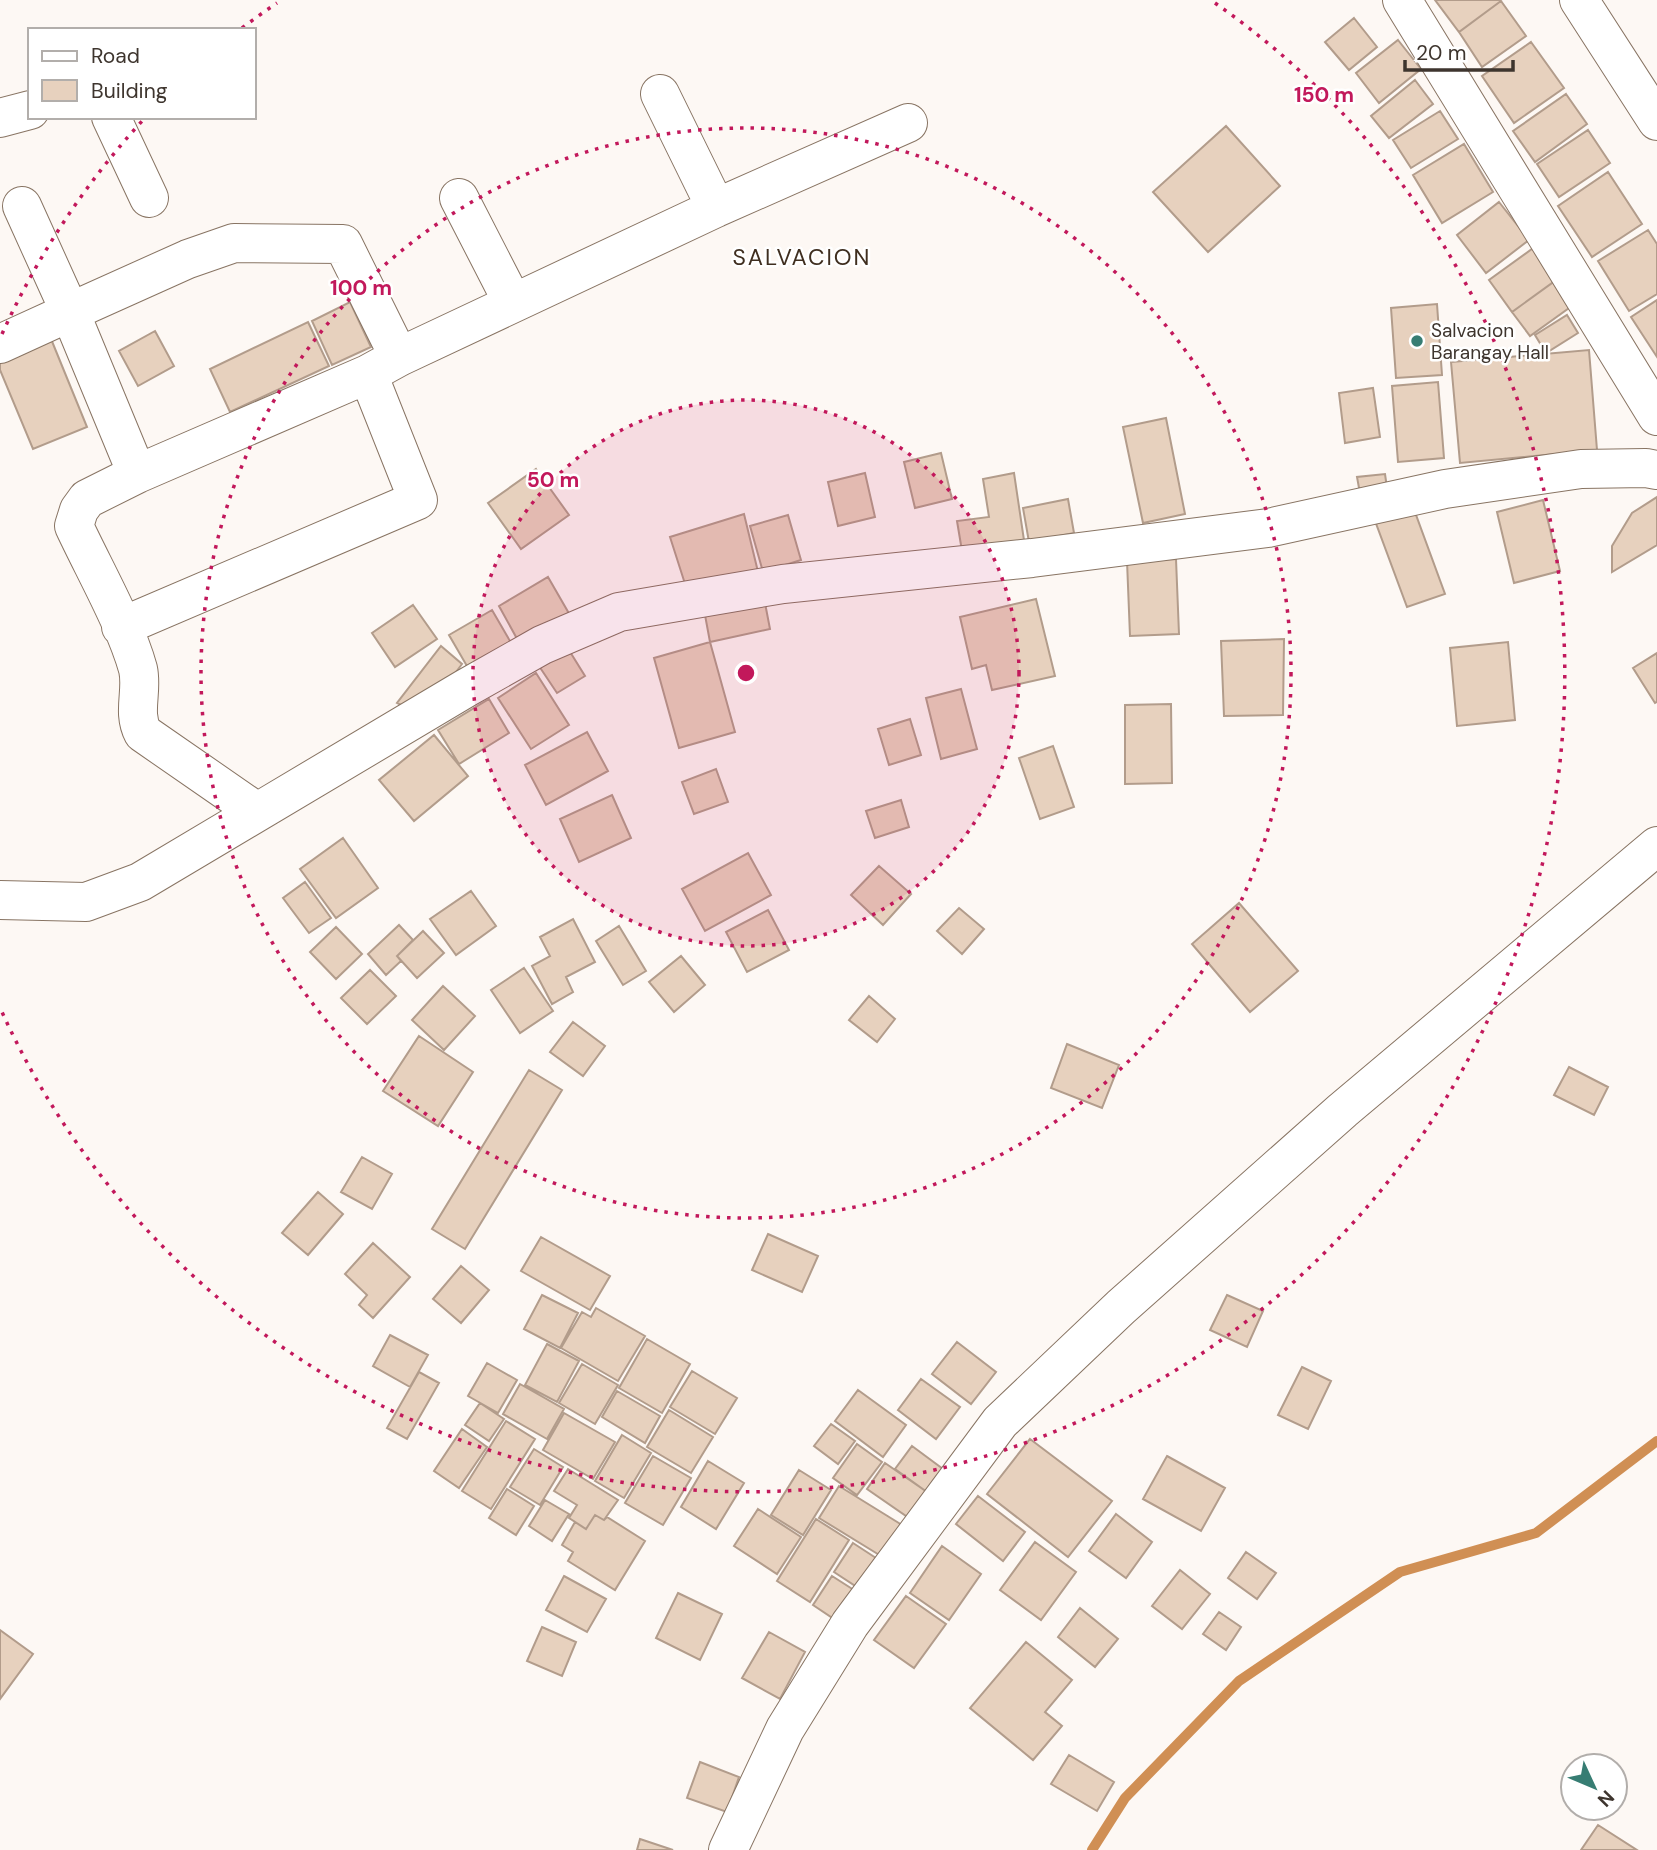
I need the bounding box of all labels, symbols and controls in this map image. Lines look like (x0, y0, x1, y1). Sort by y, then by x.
legend (28, 28, 256, 119)
scale bar (1405, 28, 1514, 72)
text: 20 m (1416, 39, 1467, 67)
text: Road (91, 42, 140, 70)
text: Building (91, 77, 168, 105)
text: 150 m (1294, 81, 1354, 109)
district label: SALVACION (732, 242, 872, 272)
text: 100 m (330, 274, 392, 302)
place label: Salvacion Barangay Hall (1431, 318, 1549, 365)
marker: Salvacion Barangay Hall (1409, 333, 1425, 349)
text: 50 m (527, 466, 579, 494)
centre of rings (734, 661, 758, 685)
north arrow (1559, 1752, 1629, 1822)
text: N (1592, 1785, 1620, 1812)

